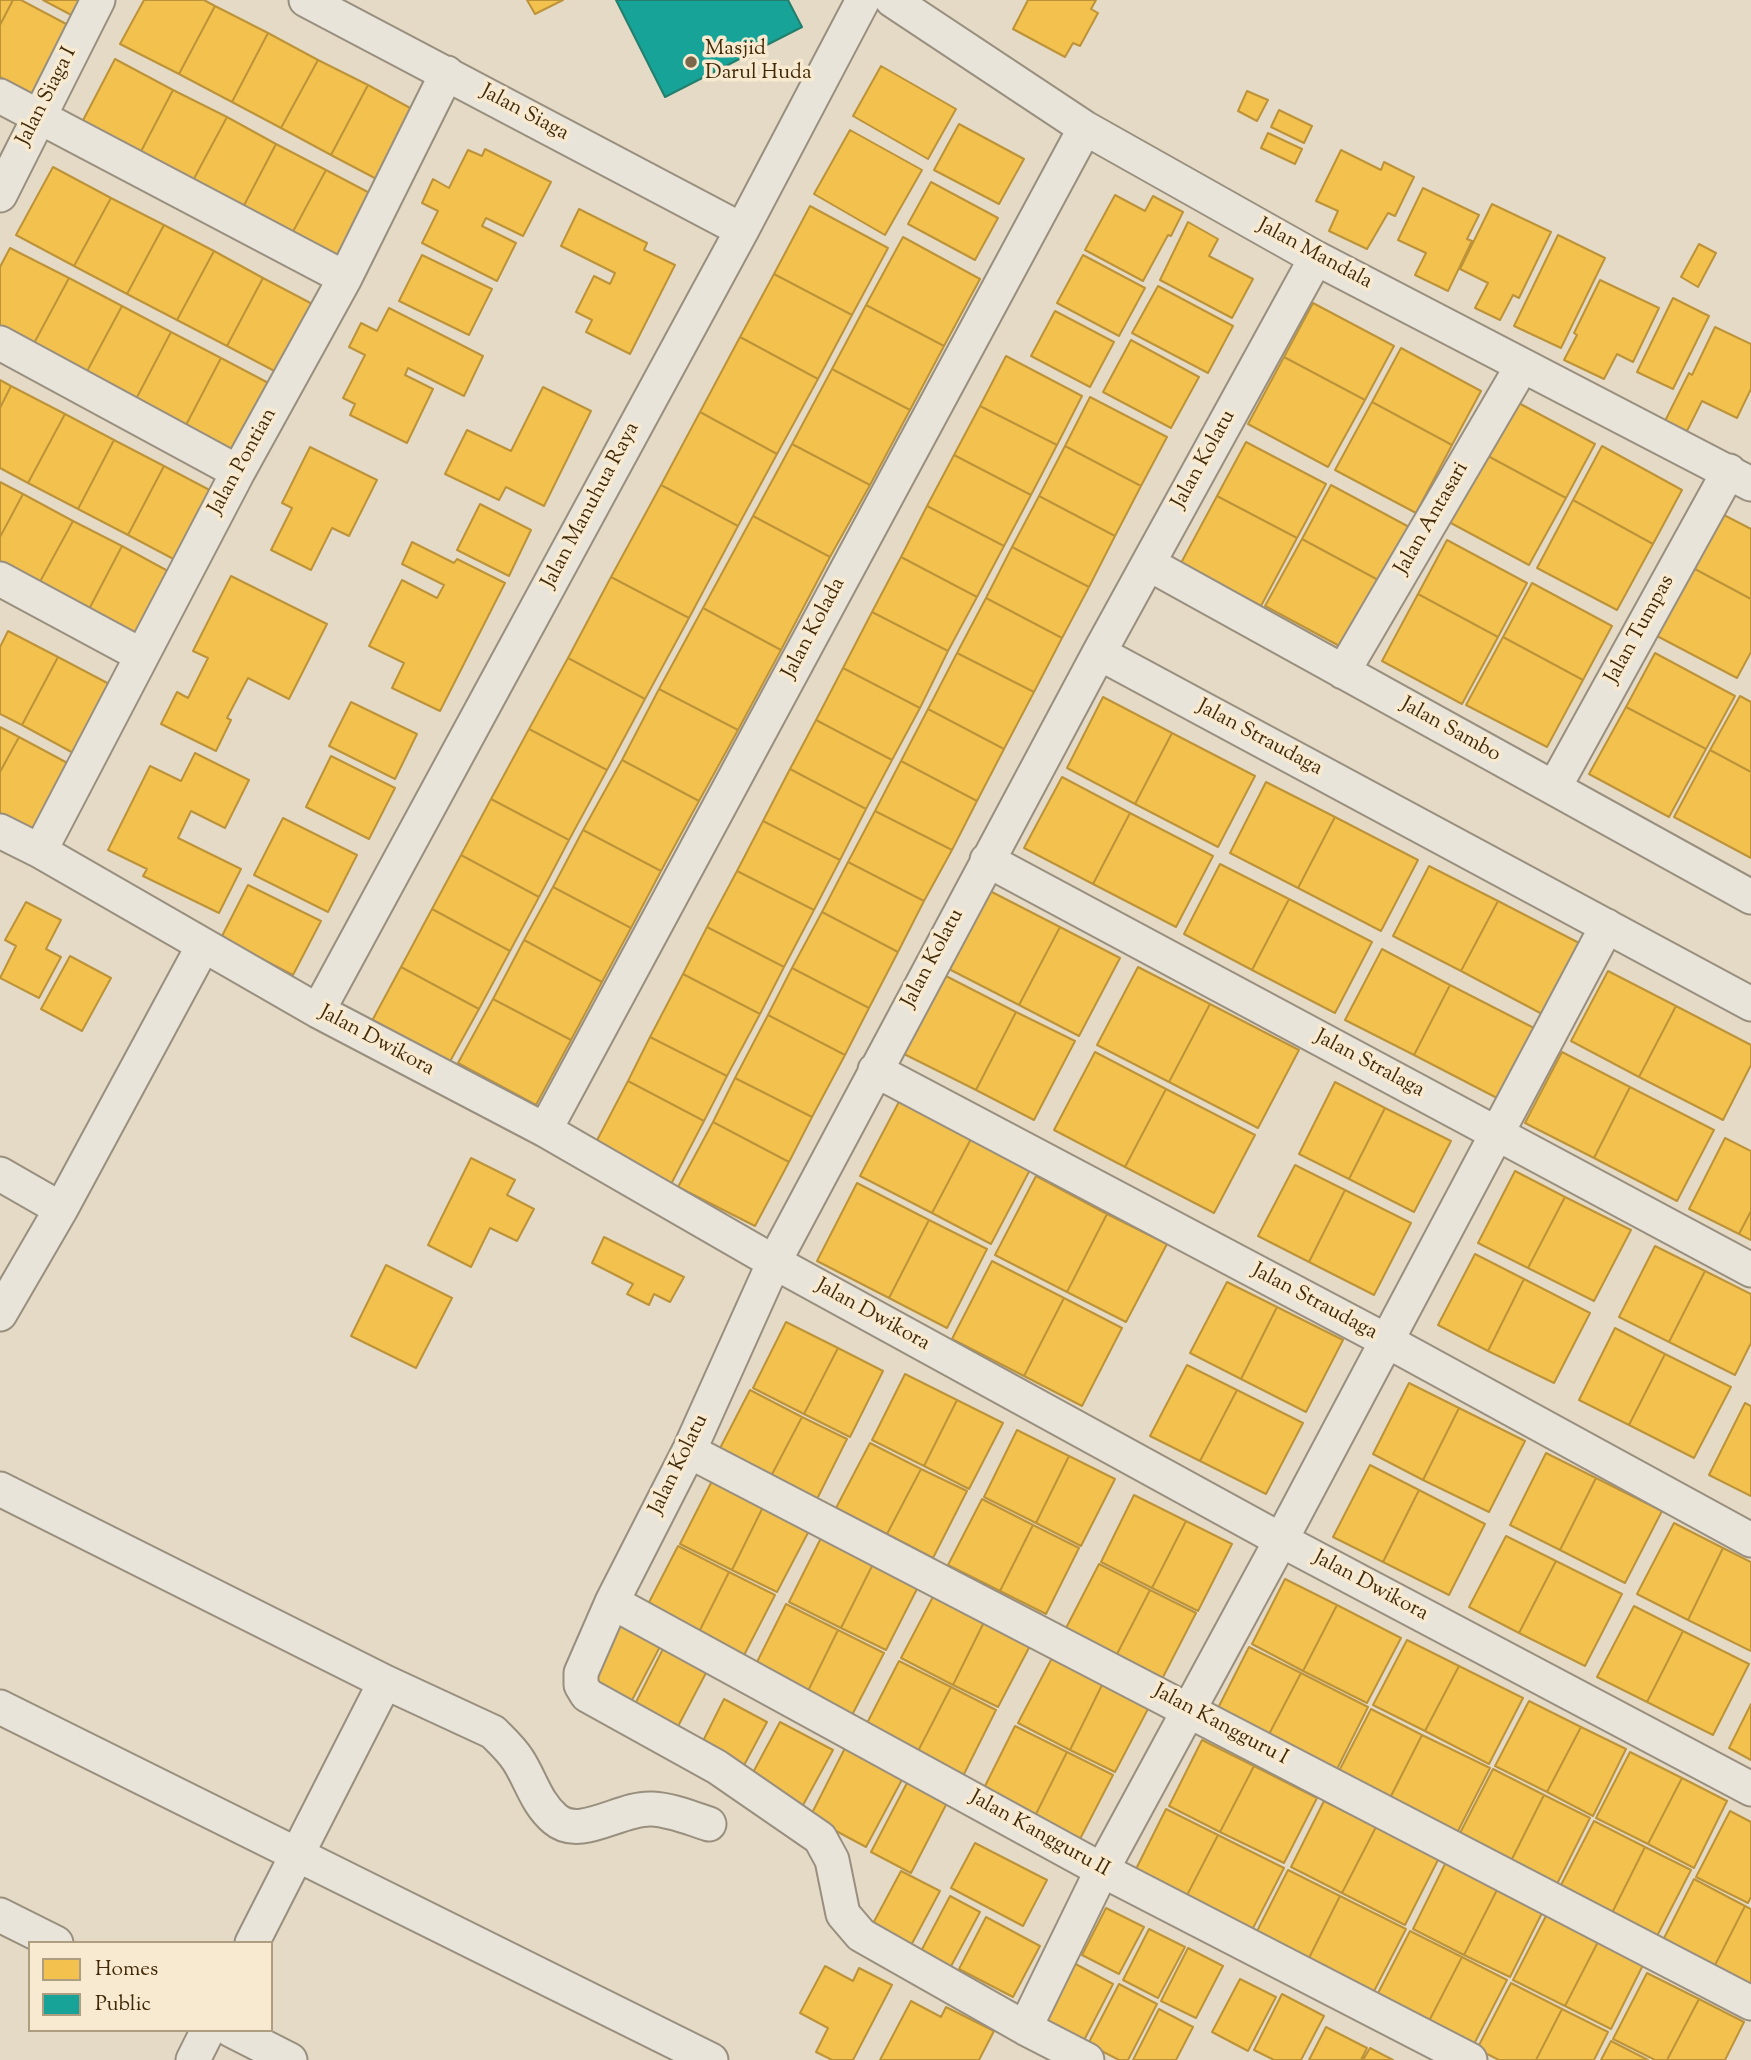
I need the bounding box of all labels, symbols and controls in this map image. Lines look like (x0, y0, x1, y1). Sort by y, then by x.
place label: Masjid Darul Huda (705, 37, 812, 87)
street label: Jalan Siaga I (12, 43, 84, 151)
marker: Masjid Darul Huda (683, 54, 699, 70)
street label: Jalan Siaga (476, 80, 572, 148)
street label: Jalan Mandala (1252, 214, 1376, 296)
street label: Jalan Pontian (204, 404, 284, 520)
street label: Jalan Kolatu (1168, 406, 1242, 514)
street label: Jalan Manuhua Raya (538, 419, 646, 593)
street label: Jalan Antasari (1391, 458, 1475, 580)
street label: Jalan Tumpas (1601, 571, 1681, 689)
street label: Jalan Kolada (778, 574, 852, 684)
street label: Jalan Sambo (1396, 693, 1504, 769)
street label: Jalan Straudaga (1192, 695, 1326, 783)
street label: Jalan Kolatu (897, 905, 971, 1013)
street label: Jalan Dwikora (314, 1001, 438, 1083)
street label: Jalan Stralaga (1310, 1026, 1428, 1104)
street label: Jalan Straudaga (1247, 1259, 1381, 1347)
street label: Jalan Dwikora (811, 1274, 933, 1358)
street label: Jalan Kolatu (645, 1411, 715, 1519)
street label: Jalan Dwikora (1308, 1546, 1432, 1628)
street label: Jalan Kangguru I (1148, 1680, 1292, 1772)
street label: Jalan Kangguru II (965, 1786, 1113, 1884)
legend (28, 1941, 273, 2032)
text: Homes (95, 1955, 158, 1985)
text: Public (95, 1990, 151, 2020)

